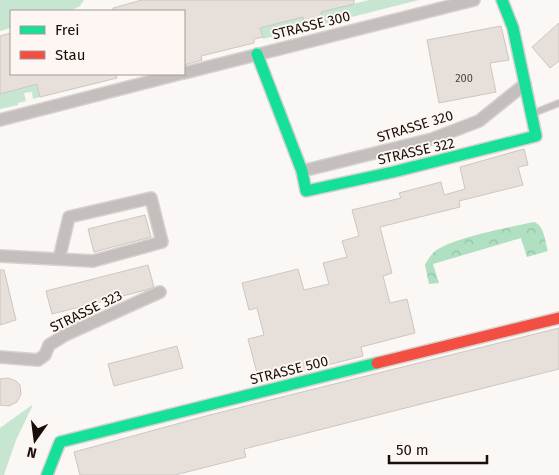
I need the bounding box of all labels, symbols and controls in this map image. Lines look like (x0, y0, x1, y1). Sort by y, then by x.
street label: STRASSE 300 (270, 8, 352, 43)
legend (10, 10, 185, 75)
text: Frei (55, 21, 80, 39)
text: Stau (55, 46, 85, 64)
house number: 200 (455, 72, 473, 85)
street label: STRASSE 320 (375, 107, 456, 146)
street label: STRASSE 322 (376, 134, 456, 169)
street label: STRASSE 323 (47, 287, 125, 336)
street label: STRASSE 500 (248, 353, 330, 388)
north arrow (10, 415, 60, 465)
scale bar (389, 432, 486, 464)
text: 50 m (396, 441, 429, 459)
text: N (25, 443, 39, 462)

